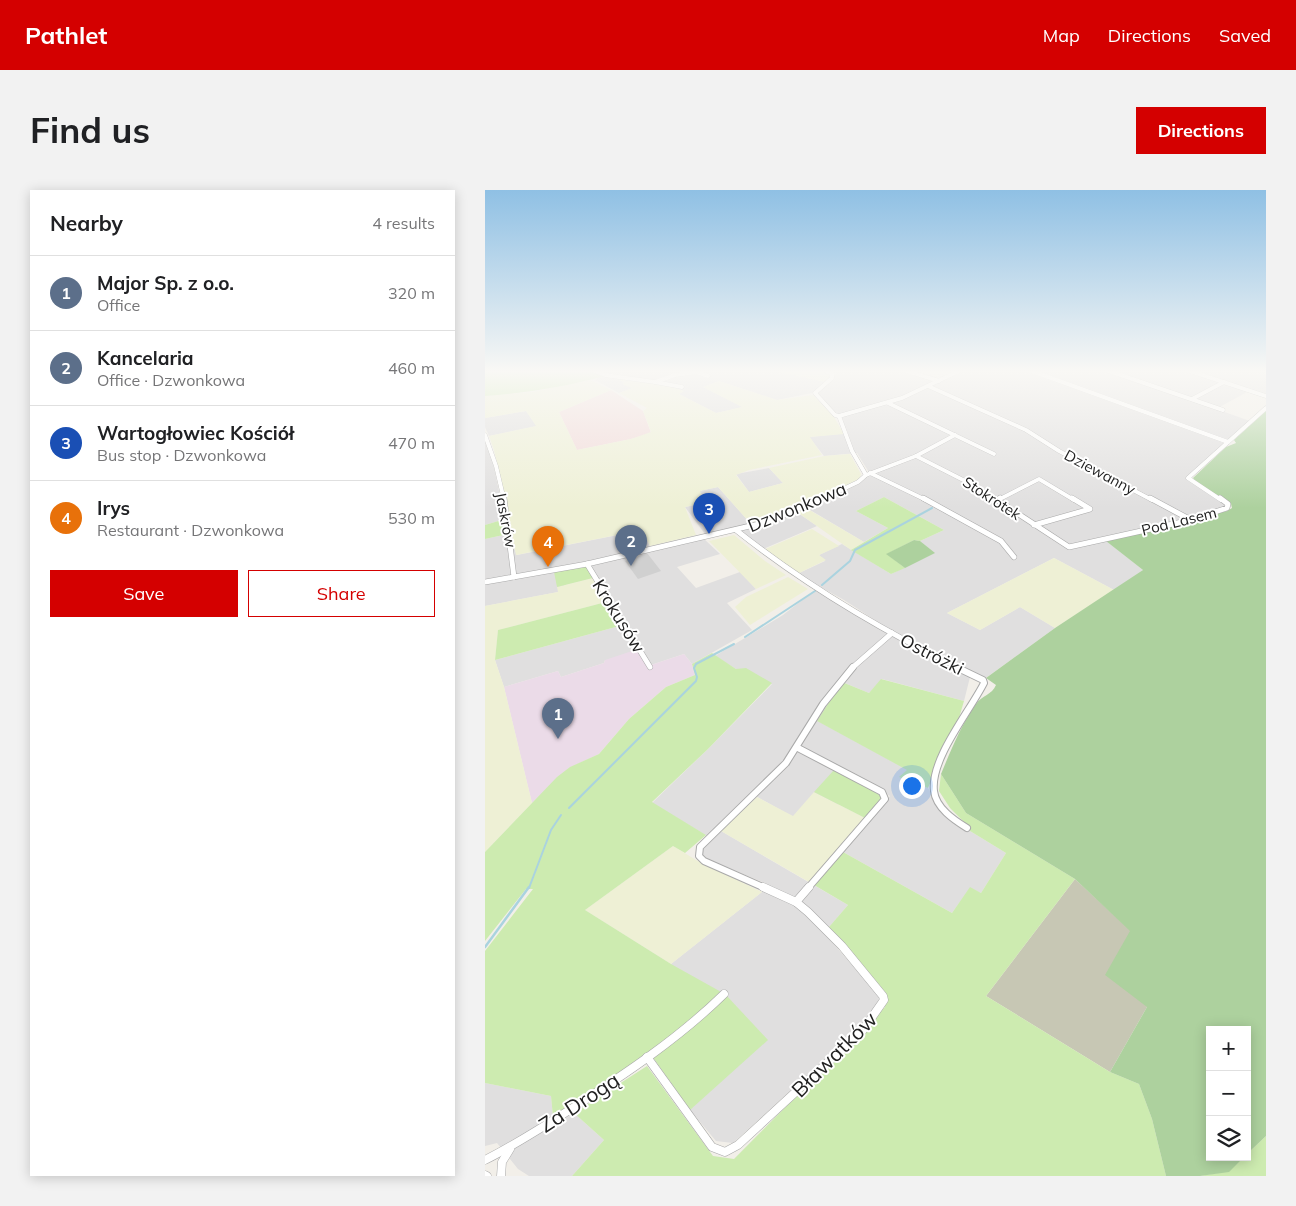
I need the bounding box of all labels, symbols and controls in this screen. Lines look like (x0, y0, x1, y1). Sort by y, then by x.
text: Pathlet (25, 20, 107, 50)
text: Map (1043, 24, 1080, 47)
text: Directions (1108, 24, 1191, 47)
text: Saved (1219, 24, 1271, 47)
button: Directions (1136, 107, 1266, 154)
text: Find us (30, 108, 150, 152)
text: Nearby (50, 210, 123, 236)
text: 4 results (372, 213, 435, 233)
text: Major Sp. z o.o. (97, 271, 234, 295)
text: 1 (61, 283, 71, 303)
text: 320 m (388, 283, 435, 303)
text: Office (97, 295, 140, 315)
text: Kancelaria (97, 346, 194, 370)
text: 2 (61, 358, 71, 378)
text: 460 m (388, 358, 435, 378)
text: Office · Dzwonkowa (97, 370, 245, 390)
text: Wartogłowiec Kościół (97, 421, 294, 445)
text: 3 (61, 433, 71, 453)
text: 470 m (388, 433, 435, 453)
text: Bus stop · Dzwonkowa (97, 445, 266, 465)
street label: Dziewanny (1061, 445, 1139, 499)
street label: Stokrotek (959, 472, 1025, 524)
street label: Dzwonkowa (744, 477, 850, 537)
street label: Jaskrów (491, 491, 521, 549)
pin: 3 (693, 493, 725, 534)
text: Irys (97, 496, 130, 520)
street label: Pod Lasem (1139, 502, 1219, 540)
text: 4 (61, 508, 71, 528)
text: 530 m (388, 508, 435, 528)
text: Restaurant · Dzwonkowa (97, 520, 284, 540)
pin: 2 (615, 525, 647, 566)
pin: 4 (532, 526, 564, 567)
button: Save (50, 570, 238, 617)
button: Share (248, 570, 435, 617)
street label: Krokusów (587, 575, 651, 657)
street label: Ostróżki (896, 628, 968, 680)
pin: 1 (542, 698, 574, 739)
your location (899, 773, 925, 799)
street label: Bławatków (786, 1006, 882, 1102)
map controls (1206, 1026, 1251, 1161)
button: + (1206, 1026, 1251, 1071)
street label: Za Drogą (534, 1066, 624, 1138)
button: − (1206, 1071, 1251, 1116)
button: layers (1206, 1116, 1251, 1161)

